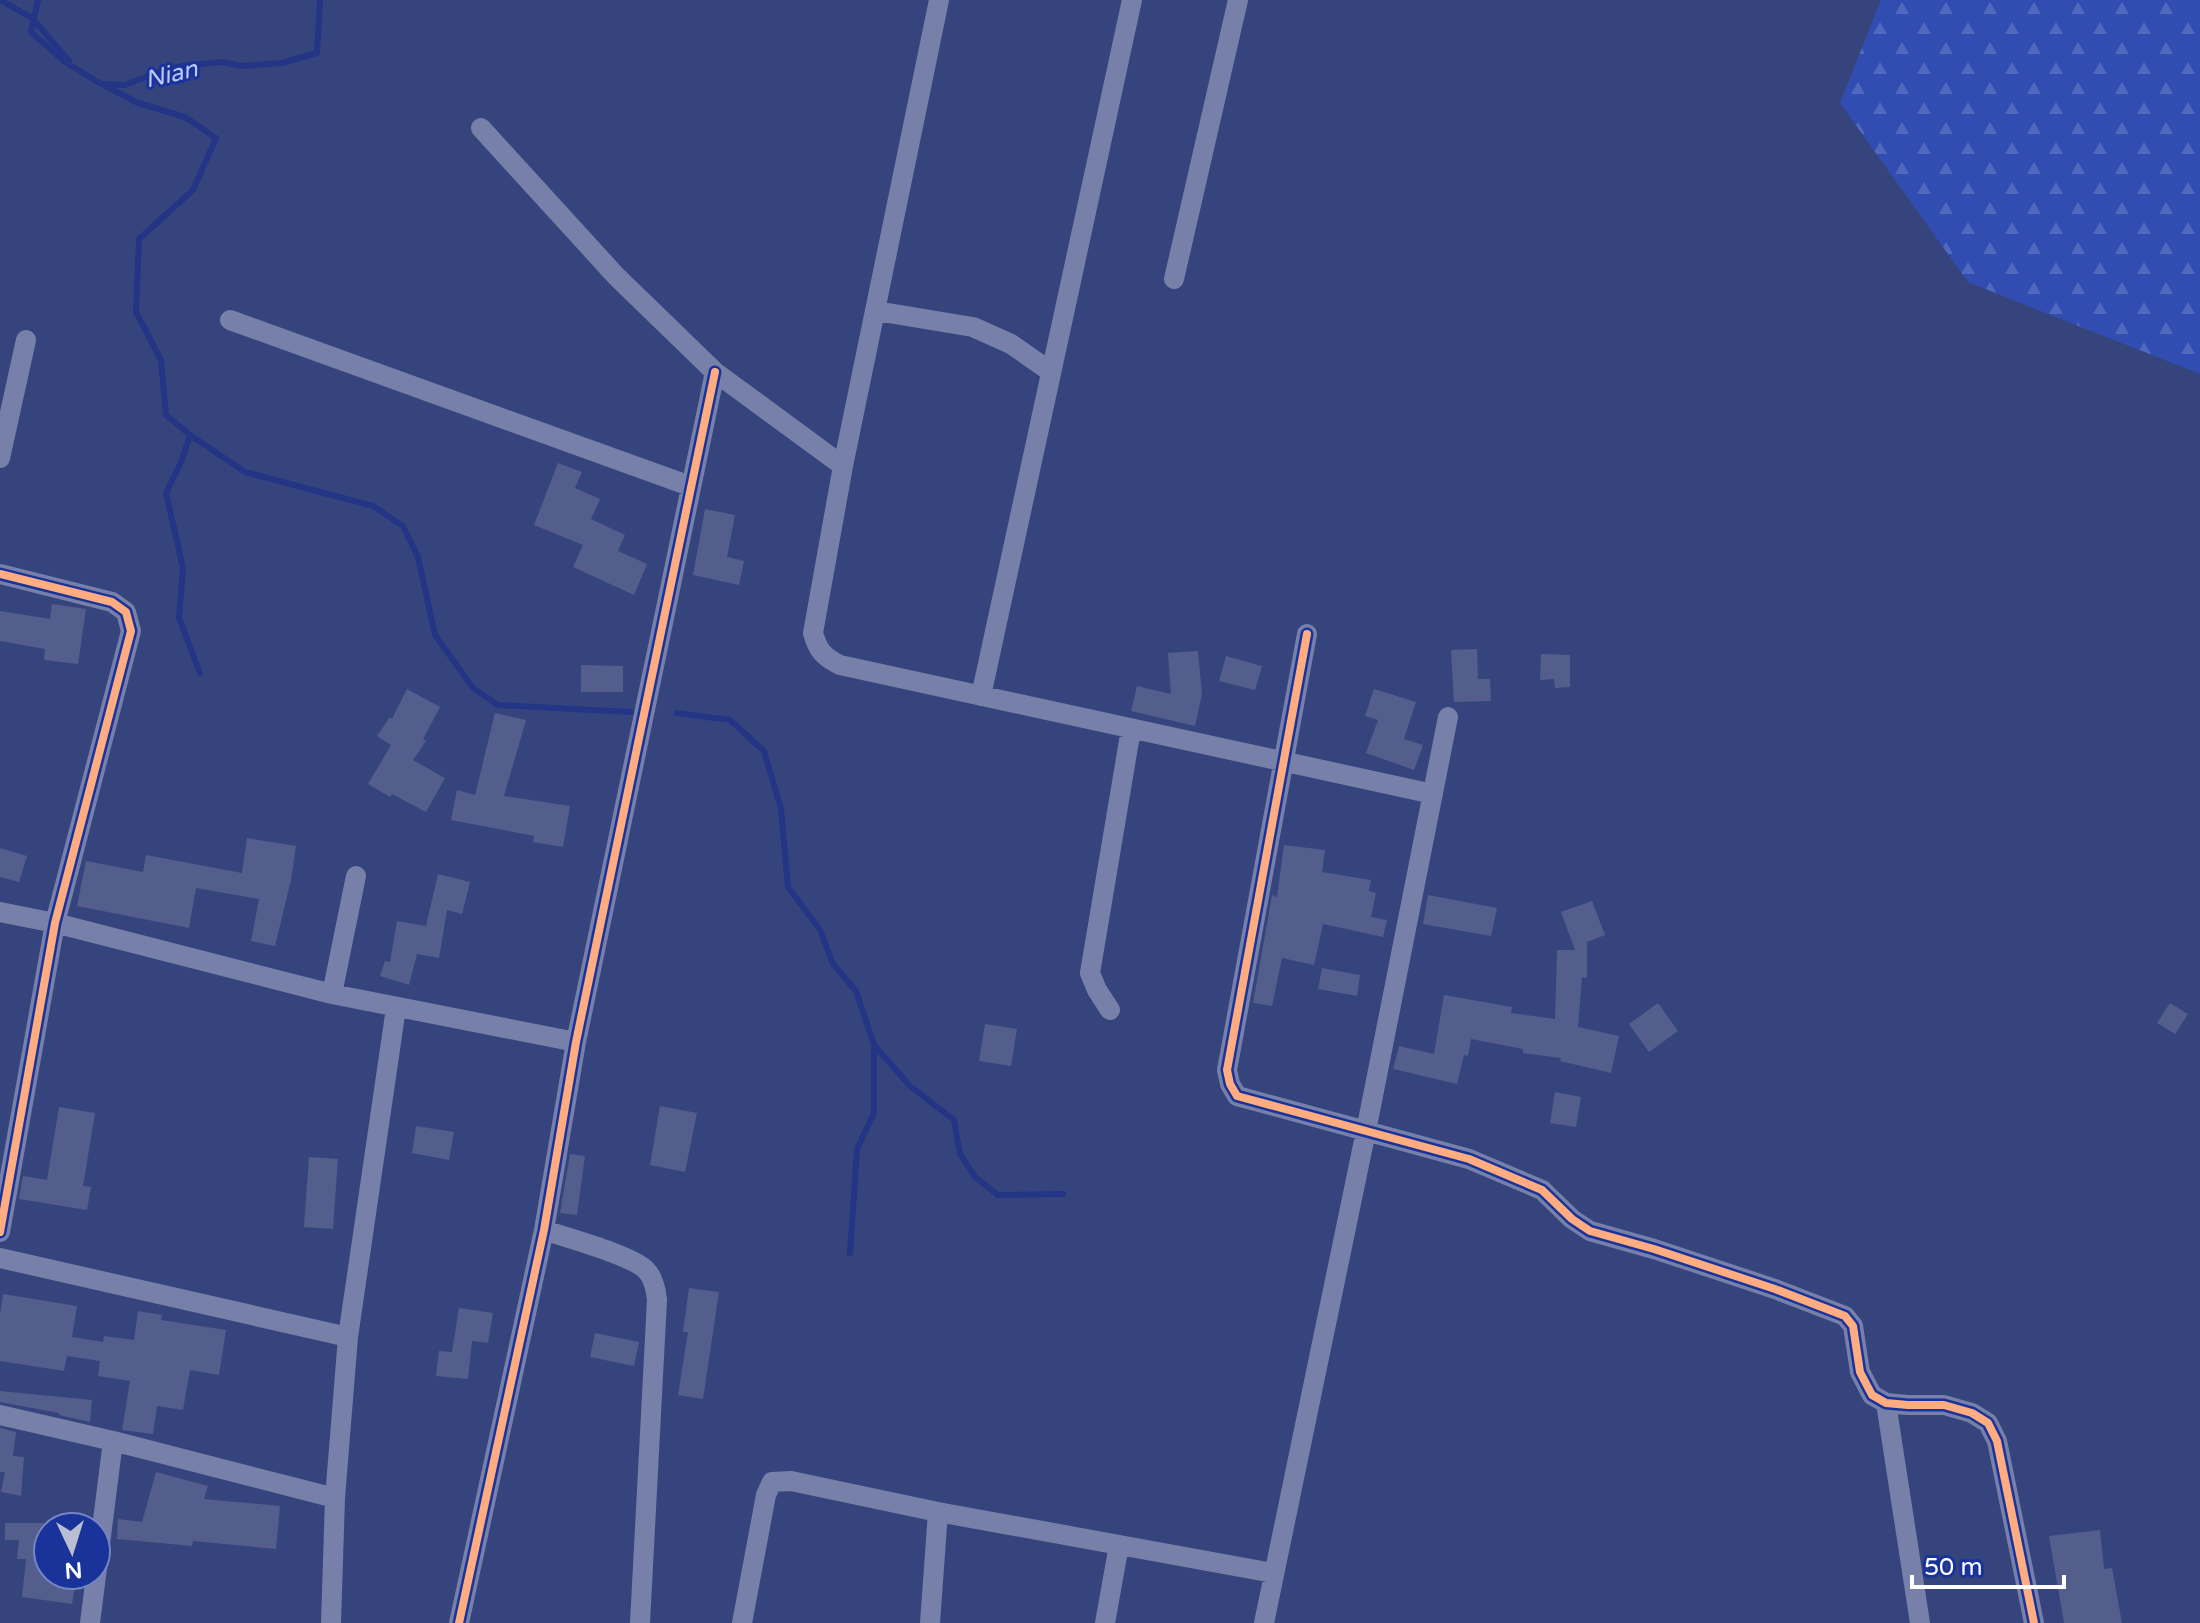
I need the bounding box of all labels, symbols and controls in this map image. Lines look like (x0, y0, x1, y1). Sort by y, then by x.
water label: Nian (142, 54, 202, 95)
north arrow (32, 1511, 112, 1591)
scale bar (1912, 1539, 2064, 1589)
text: 50 m (1924, 1553, 1982, 1582)
text: N (64, 1556, 83, 1584)

